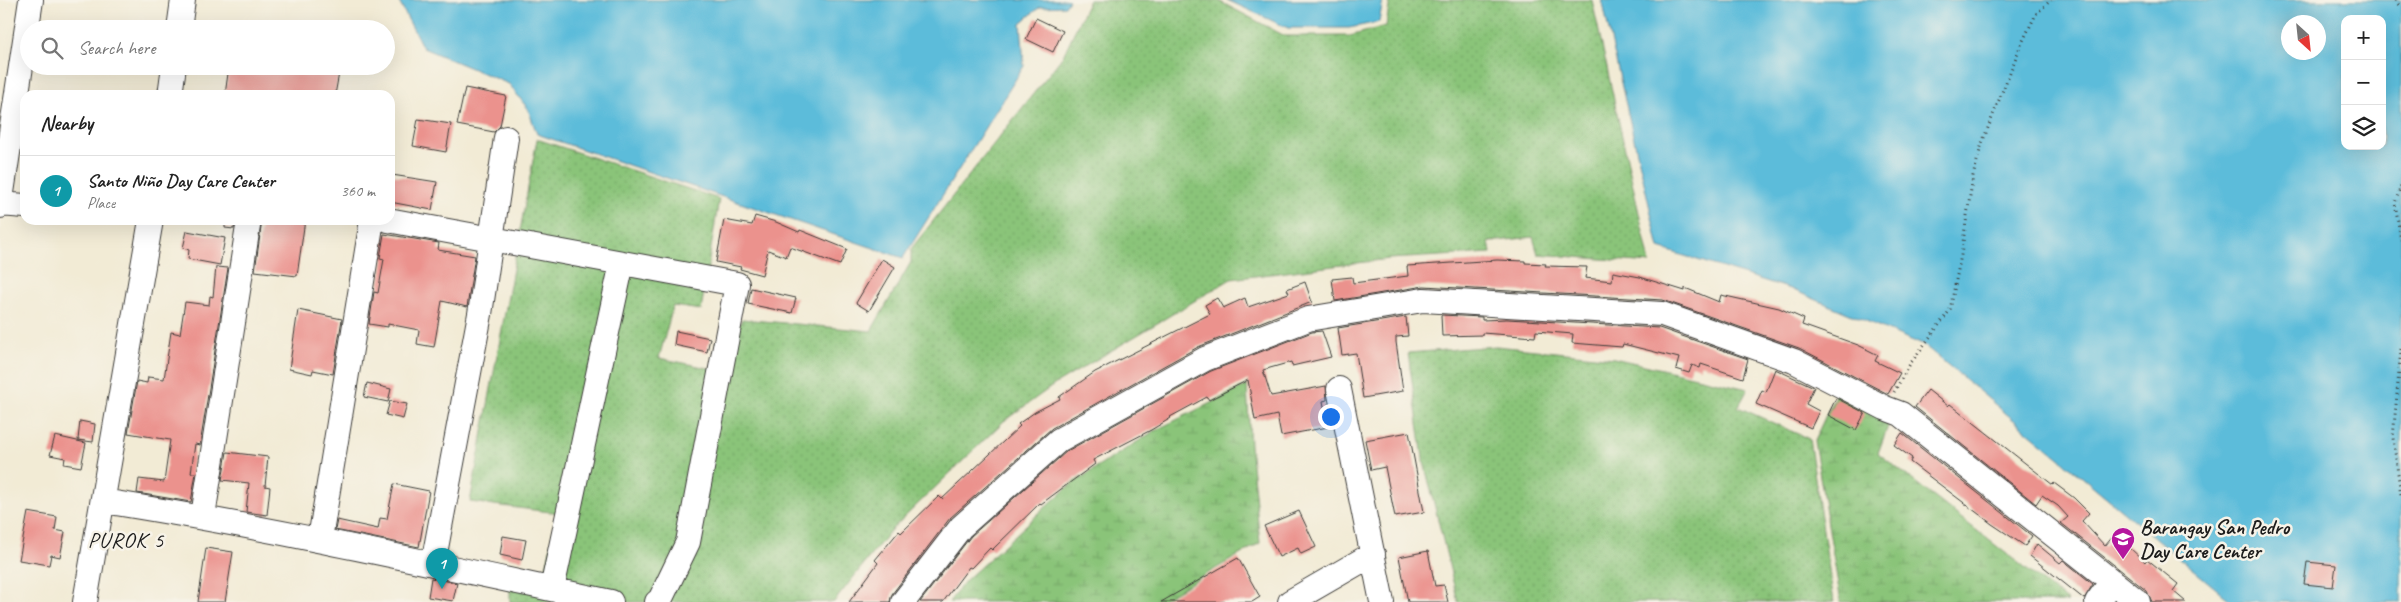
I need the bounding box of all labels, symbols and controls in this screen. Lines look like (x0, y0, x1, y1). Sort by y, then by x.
north arrow (2281, 15, 2326, 60)
map controls (2341, 15, 2386, 150)
button: + (2341, 15, 2386, 60)
search box (20, 20, 395, 75)
icon: search (38, 34, 66, 62)
text: Search here (78, 36, 155, 60)
button: − (2341, 60, 2386, 105)
button: layers (2341, 105, 2386, 150)
text: Nearby (40, 110, 93, 136)
text: Santo Niño Day Care Center (87, 169, 275, 193)
text: 1 (52, 181, 60, 201)
text: 360 m (341, 181, 375, 201)
text: Place (87, 193, 115, 213)
your location (1318, 404, 1344, 430)
place label: Barangay San Pedro Day Care Center (2140, 514, 2291, 564)
district label: PUROK 5 (88, 526, 164, 554)
school or university icon: Barangay San Pedro Day Care Center (2110, 526, 2136, 560)
pin: 1 (426, 548, 458, 589)

